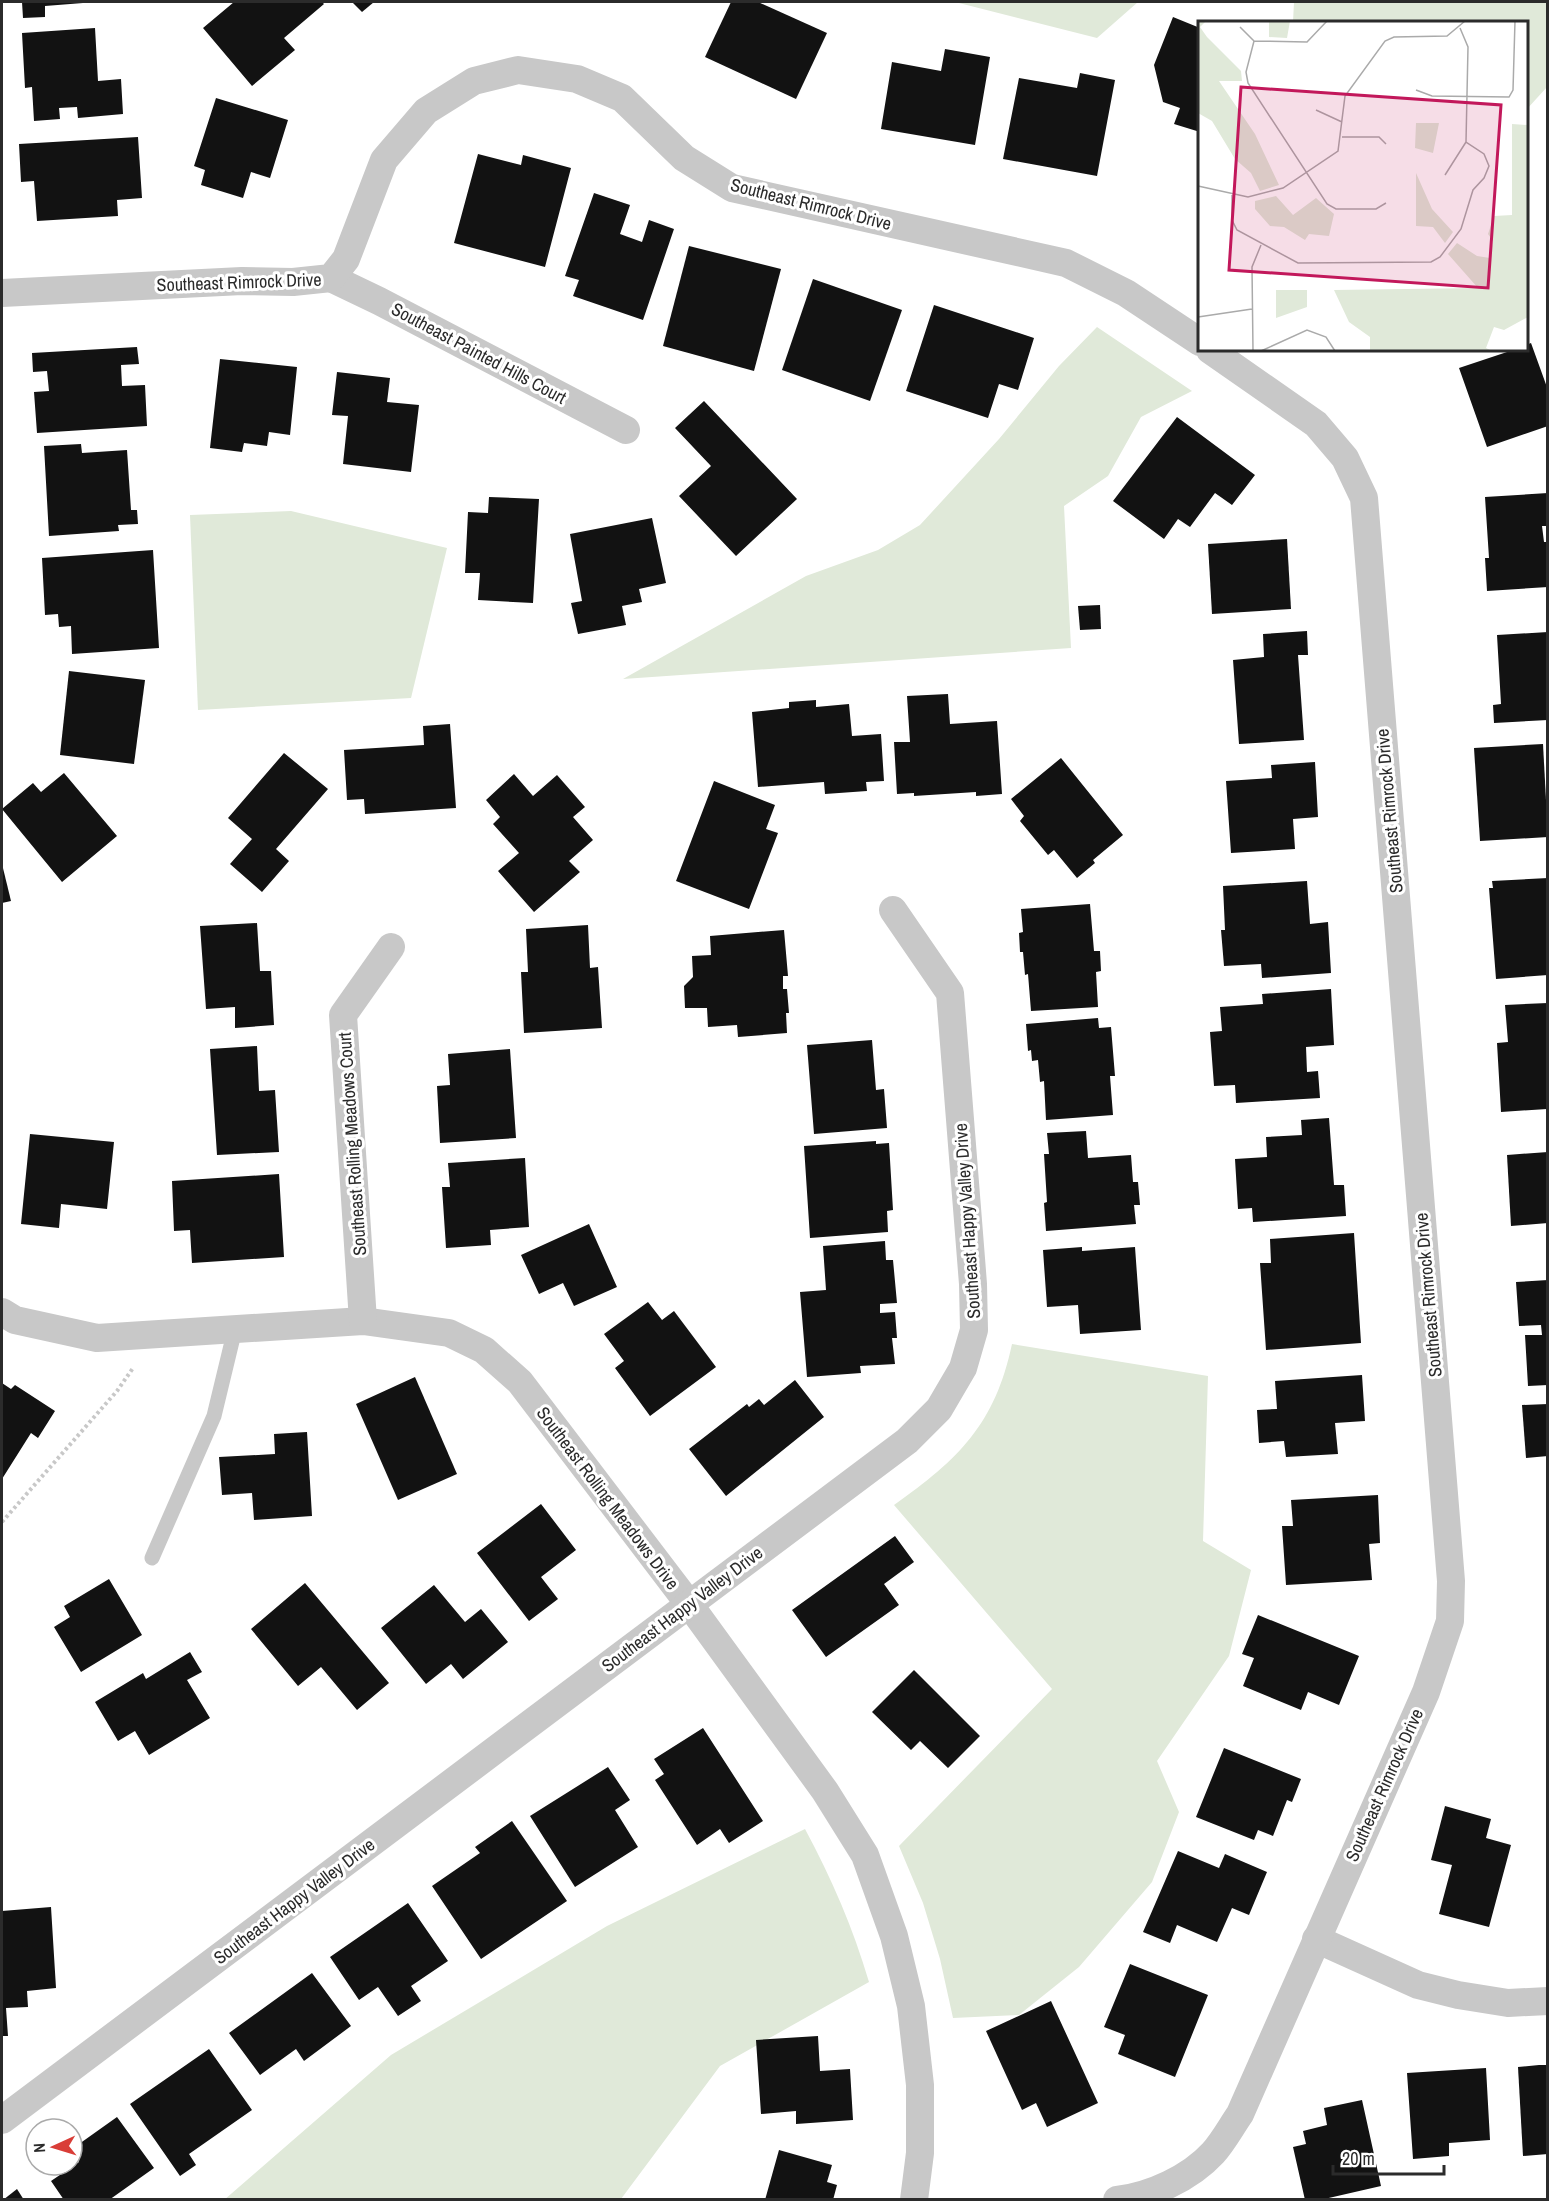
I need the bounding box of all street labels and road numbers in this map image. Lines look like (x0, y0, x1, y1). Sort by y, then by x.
street label: Southeast Rimrock Drive (728, 172, 894, 236)
street label: Southeast Rimrock Drive (156, 267, 322, 297)
street label: Southeast Painted Hills Court (387, 296, 571, 410)
street label: Southeast Rimrock Drive (1369, 728, 1409, 894)
street label: Southeast Rolling Meadows Court (332, 1031, 372, 1257)
street label: Southeast Happy Valley Drive (948, 1122, 986, 1320)
street label: Southeast Rimrock Drive (1408, 1212, 1448, 1378)
street label: Southeast Rolling Meadows Drive (531, 1401, 685, 1595)
street label: Southeast Happy Valley Drive (596, 1540, 768, 1678)
street label: Southeast Rimrock Drive (1339, 1705, 1429, 1865)
street label: Southeast Happy Valley Drive (208, 1832, 380, 1970)

